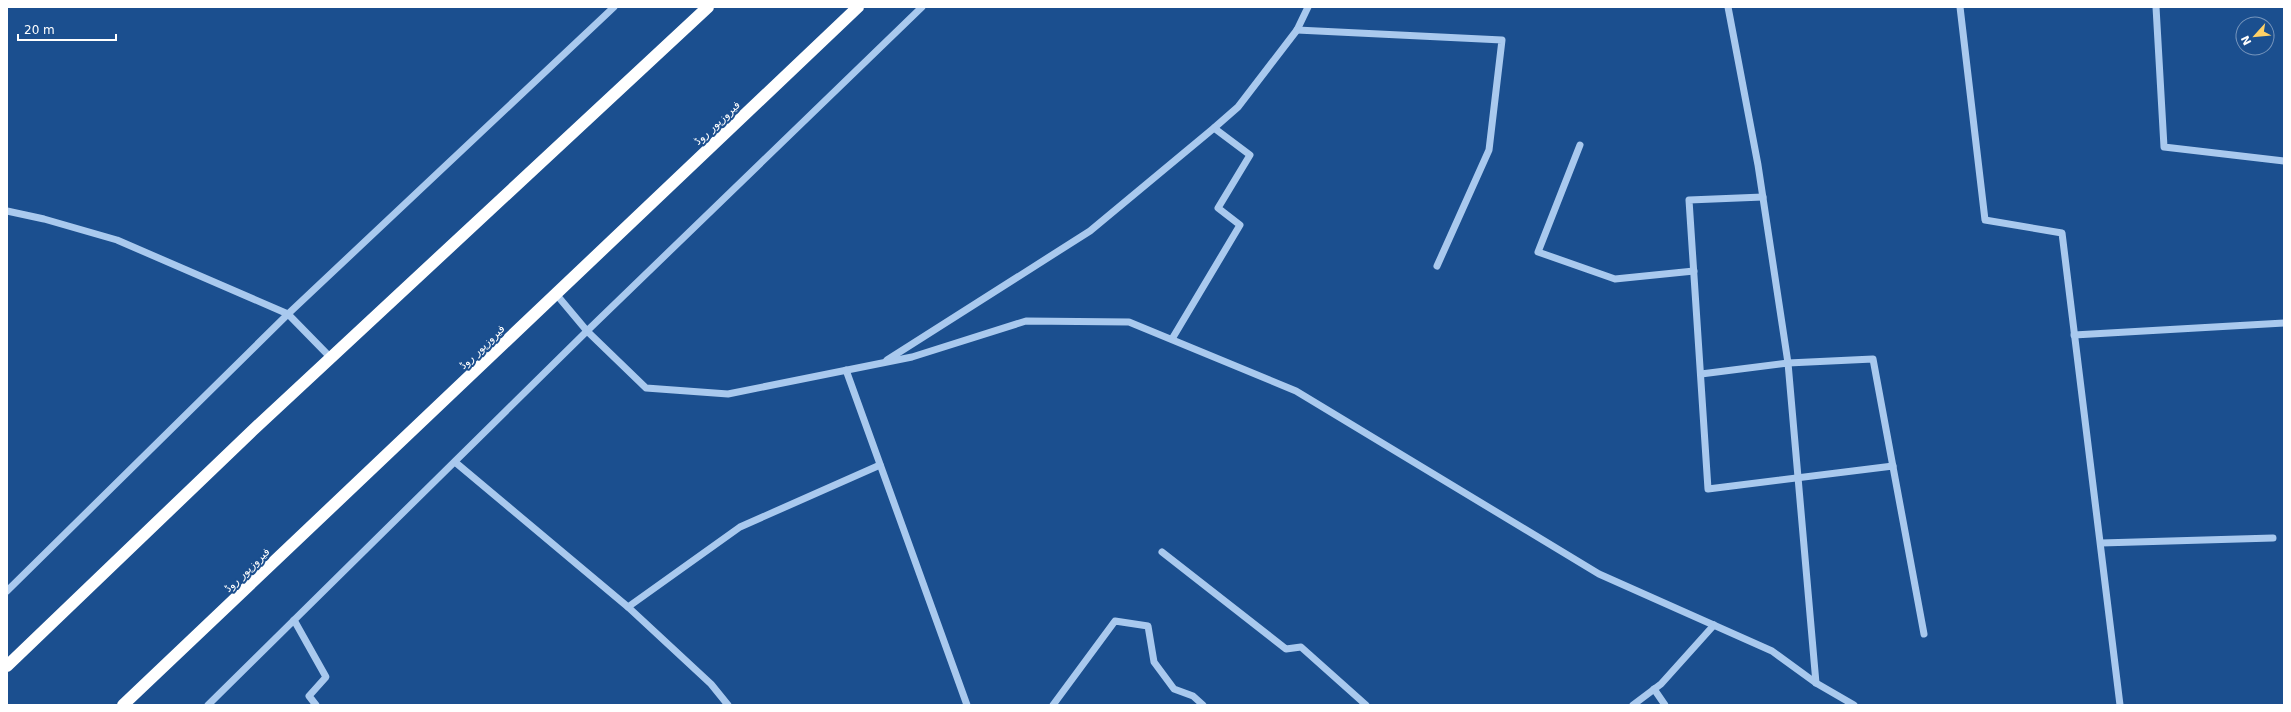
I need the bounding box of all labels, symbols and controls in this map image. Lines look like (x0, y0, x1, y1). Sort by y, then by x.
scale bar (18, 16, 116, 42)
north arrow (2235, 16, 2275, 56)
text: 20 m (24, 23, 55, 37)
text: N (2239, 33, 2254, 47)
street label: فیروزپور روڈ (691, 98, 743, 148)
street label: فیروزپور روڈ (456, 322, 508, 372)
street label: فیروزپور روڈ (221, 545, 273, 595)

